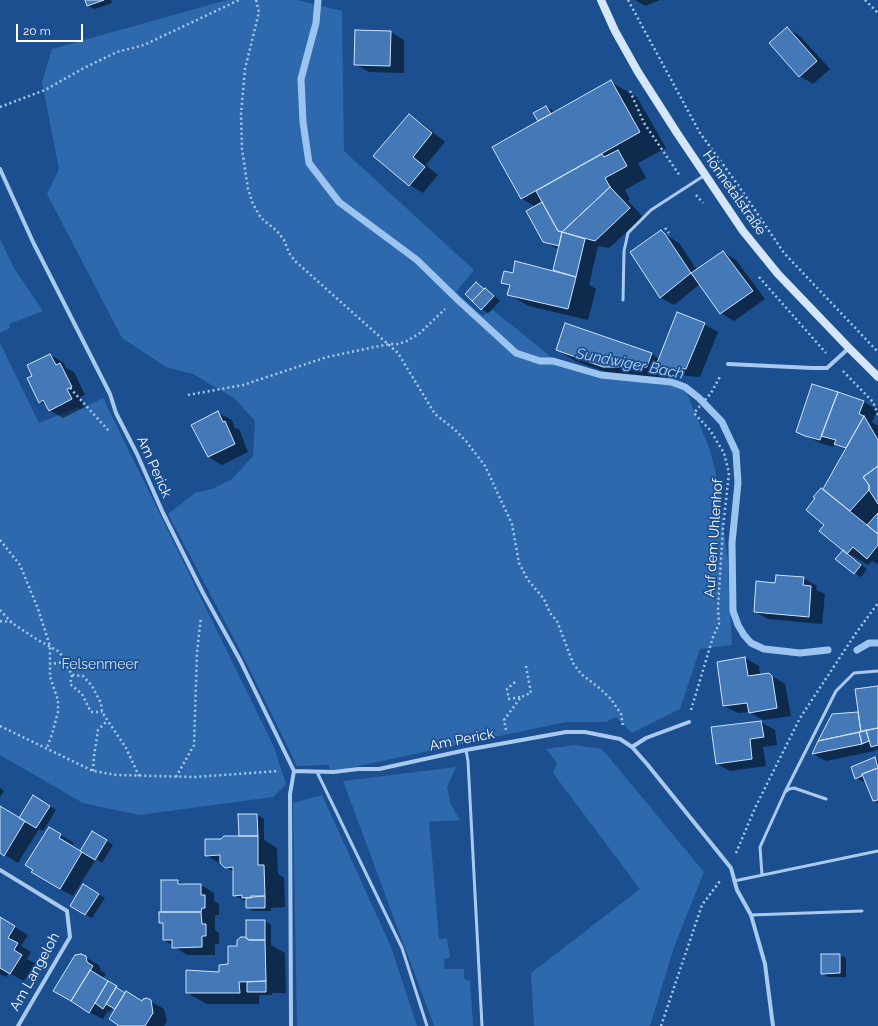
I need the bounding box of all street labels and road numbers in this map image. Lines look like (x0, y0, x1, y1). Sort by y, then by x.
street label: Hönnetalstraße (699, 148, 769, 238)
street label: Am Perick (133, 434, 175, 500)
street label: Auf dem Uhlenhof (701, 478, 727, 598)
street label: Am Perick (428, 725, 496, 755)
street label: Am Langeloh (7, 930, 63, 1014)

